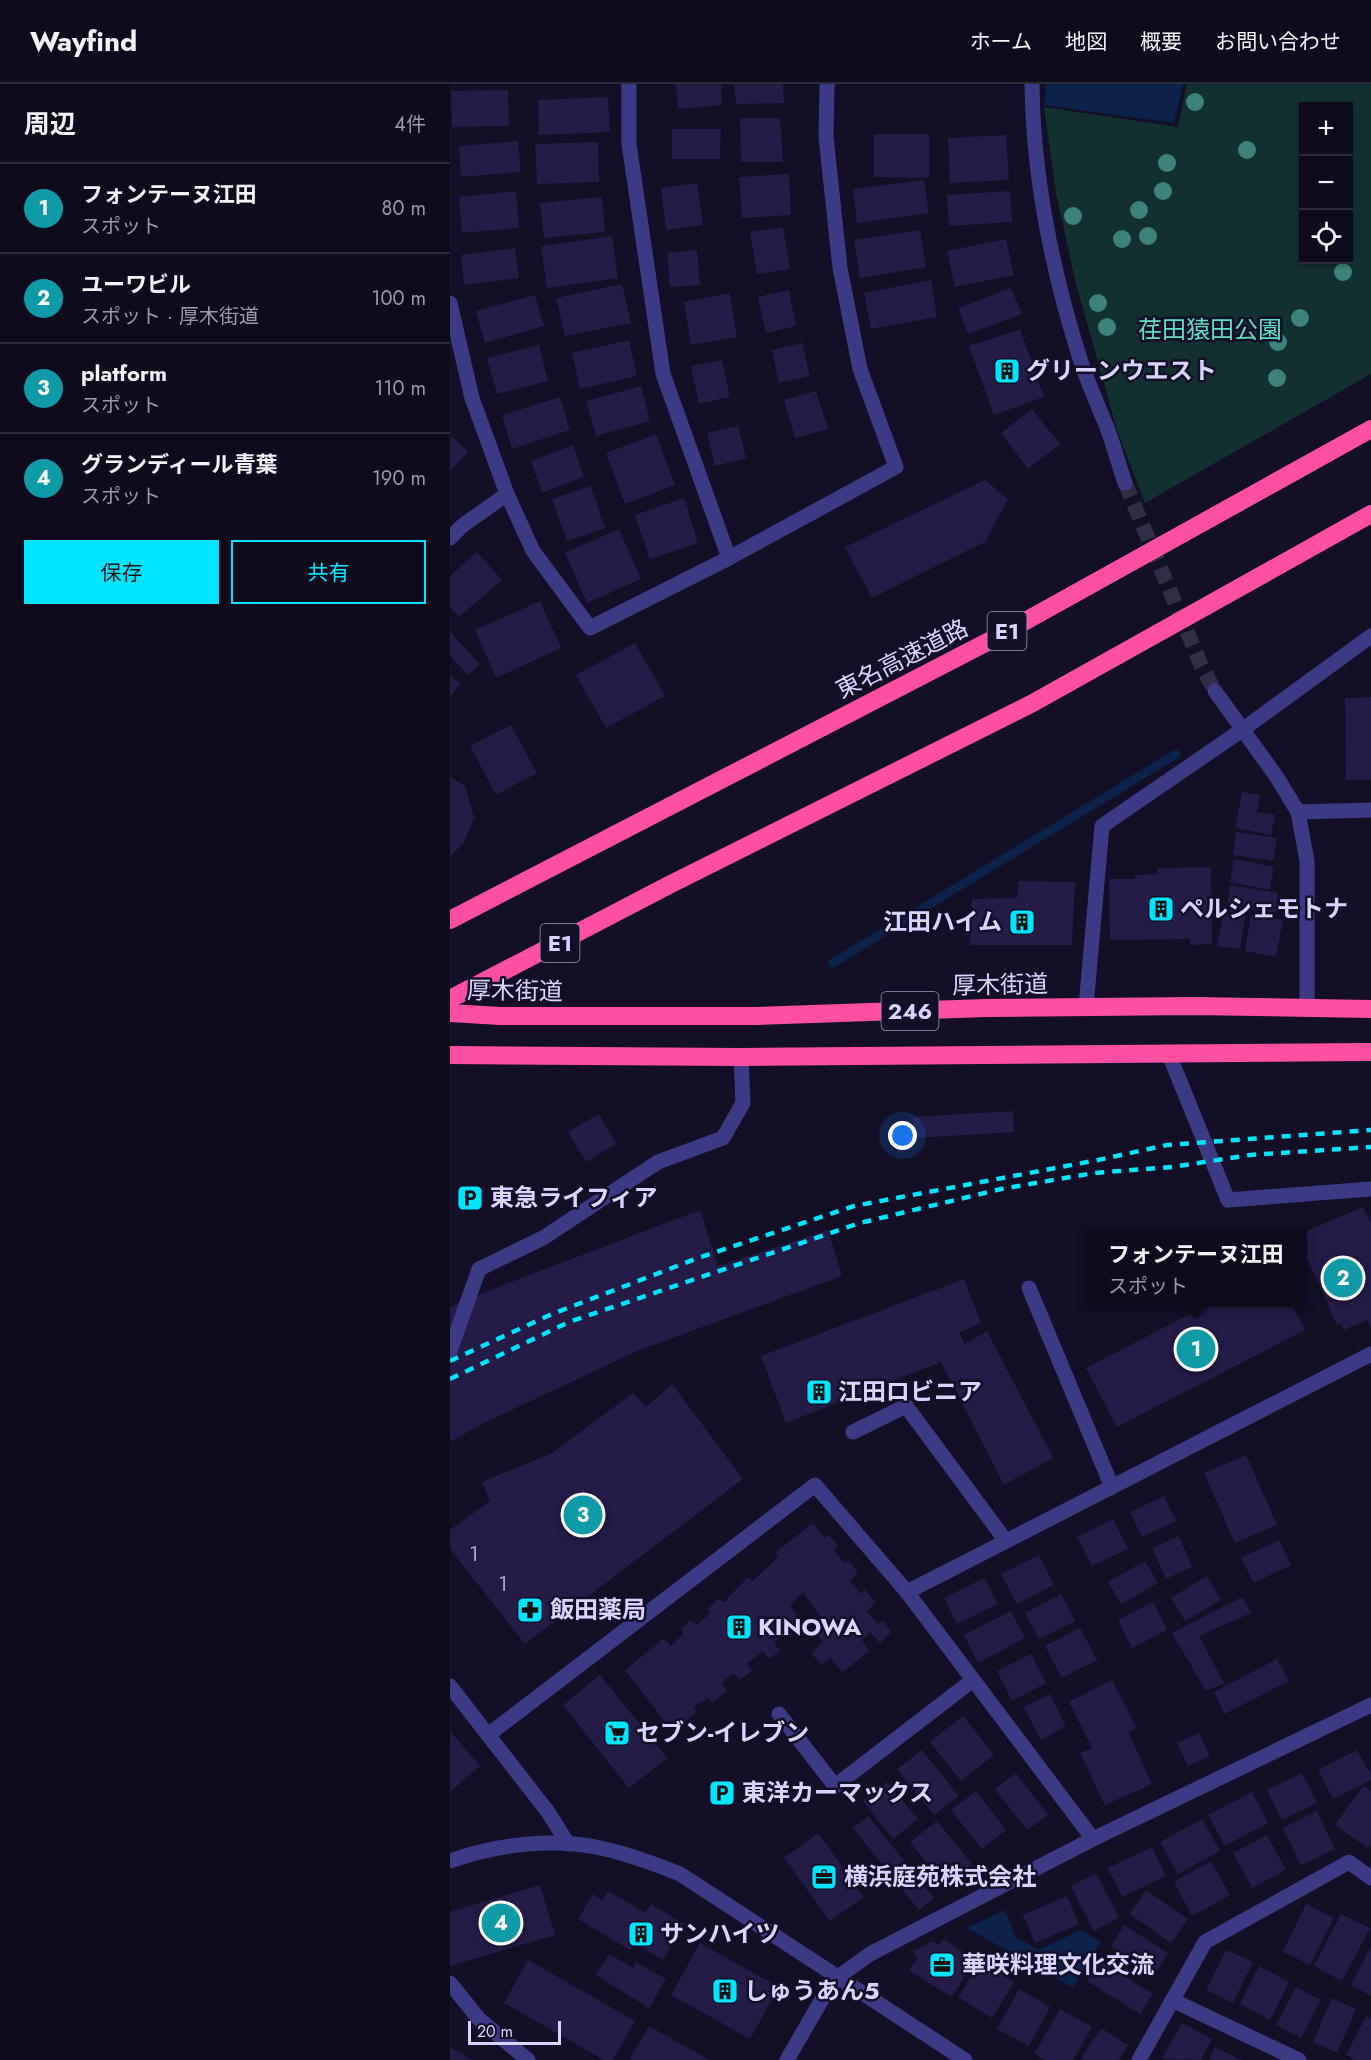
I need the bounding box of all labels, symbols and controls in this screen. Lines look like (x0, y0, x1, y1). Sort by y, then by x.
text: Wayfind (30, 21, 137, 62)
text: ホーム (970, 27, 1032, 57)
text: 地図 (1065, 27, 1107, 57)
text: 概要 (1140, 27, 1182, 57)
text: お問い合わせ (1215, 27, 1341, 57)
map controls (1299, 102, 1353, 264)
button: + (1299, 102, 1353, 156)
text: 周辺 (24, 105, 76, 143)
text: 4件 (394, 110, 426, 139)
button: − (1299, 156, 1353, 210)
text: フォンテーヌ江田 (81, 178, 257, 210)
text: 1 (38, 194, 49, 223)
text: 80 m (381, 194, 426, 223)
button: locate (1299, 210, 1353, 264)
text: スポット (81, 212, 161, 241)
text: ユーワビル (81, 268, 191, 300)
text: 2 (37, 284, 50, 313)
text: 100 m (371, 284, 426, 313)
text: スポット · 厚木街道 (81, 302, 259, 331)
park label: 荏田猿田公園 (1138, 312, 1282, 347)
place label: グリーンウエスト (1026, 353, 1217, 388)
building icon: グリーンウエスト (992, 356, 1022, 386)
text: platform (81, 357, 167, 389)
text: 3 (37, 374, 50, 403)
text: 110 m (374, 374, 426, 403)
text: スポット (81, 391, 161, 420)
text: グランディール青葉 (81, 448, 277, 480)
text: 4 (37, 464, 50, 493)
text: 190 m (372, 464, 426, 493)
text: スポット (81, 482, 161, 511)
button: 保存 (24, 540, 219, 604)
button: 共有 (231, 540, 426, 604)
street label: 東名高速道路 (830, 610, 974, 707)
road number: E1 (988, 612, 1026, 650)
place label: ペルシェモトナ (1180, 891, 1348, 926)
building icon: ペルシェモトナ (1146, 894, 1176, 924)
place label: 江田ハイム (883, 904, 1002, 939)
building icon: 江田ハイム (1007, 907, 1037, 937)
road number: E1 (540, 924, 580, 962)
street label: 厚木街道 (952, 966, 1048, 1003)
street label: 厚木街道 (467, 972, 563, 1009)
road number: 246 (882, 992, 938, 1030)
your location (888, 1121, 917, 1150)
place label: 東急ライフィア (490, 1180, 658, 1215)
parking icon: 東急ライフィア (455, 1183, 485, 1213)
popup (1085, 1229, 1307, 1307)
text: フォンテーヌ江田 (1108, 1238, 1284, 1270)
pin: 2 (1324, 1256, 1362, 1300)
text: スポット (1108, 1272, 1188, 1301)
pin: 1 (1176, 1326, 1216, 1372)
place label: 江田ロビニア (838, 1374, 982, 1409)
building icon: 江田ロビニア (804, 1377, 834, 1407)
pin: 3 (564, 1492, 602, 1538)
house number: 1 (469, 1539, 479, 1569)
house number: 1 (498, 1569, 508, 1599)
place label: 飯田薬局 (550, 1592, 646, 1627)
pharmacy icon: 飯田薬局 (515, 1595, 545, 1625)
place label: KINOWA (758, 1609, 862, 1644)
building icon: KINOWA (724, 1612, 754, 1642)
place label: セブン-イレブン (636, 1715, 809, 1750)
supermarket icon: セブン-イレブン (602, 1718, 632, 1748)
place label: 東洋カーマックス (742, 1775, 933, 1810)
parking icon: 東洋カーマックス (707, 1778, 737, 1808)
place label: 横浜庭苑株式会社 (844, 1859, 1036, 1894)
office icon: 横浜庭苑株式会社 (809, 1862, 839, 1892)
pin: 4 (482, 1900, 520, 1946)
place label: サンハイツ (660, 1916, 780, 1951)
building icon: サンハイツ (626, 1919, 656, 1949)
place label: 華咲料理文化交流 (962, 1947, 1154, 1982)
office icon: 華咲料理文化交流 (927, 1950, 957, 1980)
place label: しゅうあん5 (744, 1973, 879, 2008)
building icon: しゅうあん5 (710, 1976, 740, 2006)
scale bar (468, 2018, 561, 2046)
text: 20 m (477, 2020, 513, 2043)

